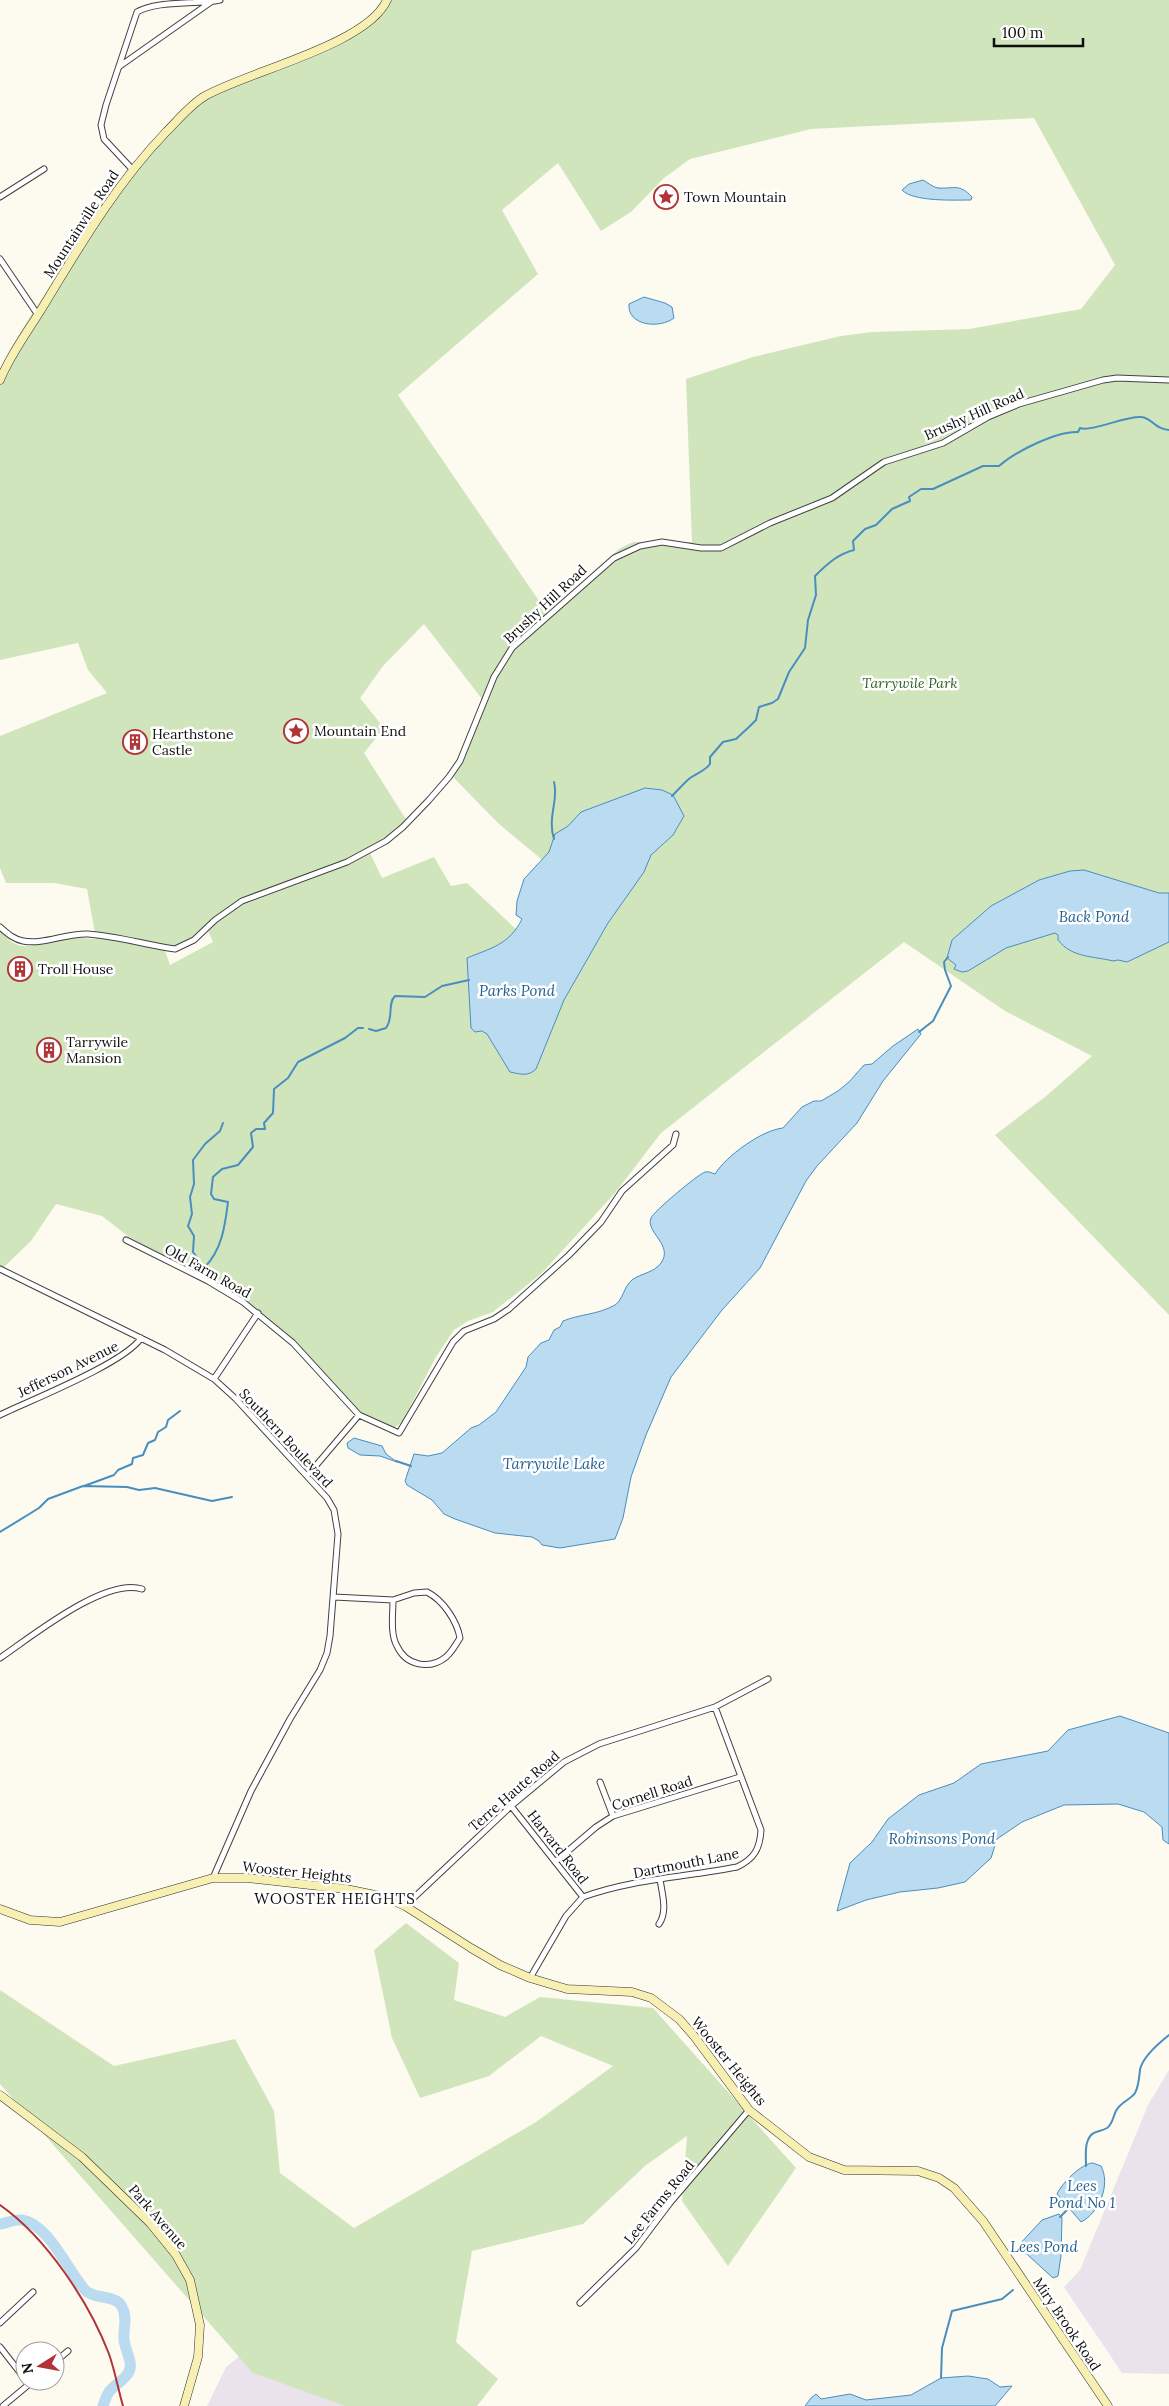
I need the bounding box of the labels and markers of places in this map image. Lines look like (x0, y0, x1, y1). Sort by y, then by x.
place icon: Town Mountain (653, 184, 679, 210)
place label: Town Mountain (684, 188, 787, 206)
place icon: Mountain End (283, 718, 309, 744)
place label: Mountain End (314, 722, 406, 740)
place label: Hearthstone Castle (152, 725, 234, 759)
building icon: Hearthstone Castle (122, 729, 148, 755)
building icon: Troll House (7, 956, 33, 982)
place label: Troll House (38, 960, 114, 978)
place label: Tarrywile Mansion (66, 1033, 129, 1067)
building icon: Tarrywile Mansion (36, 1037, 62, 1063)

